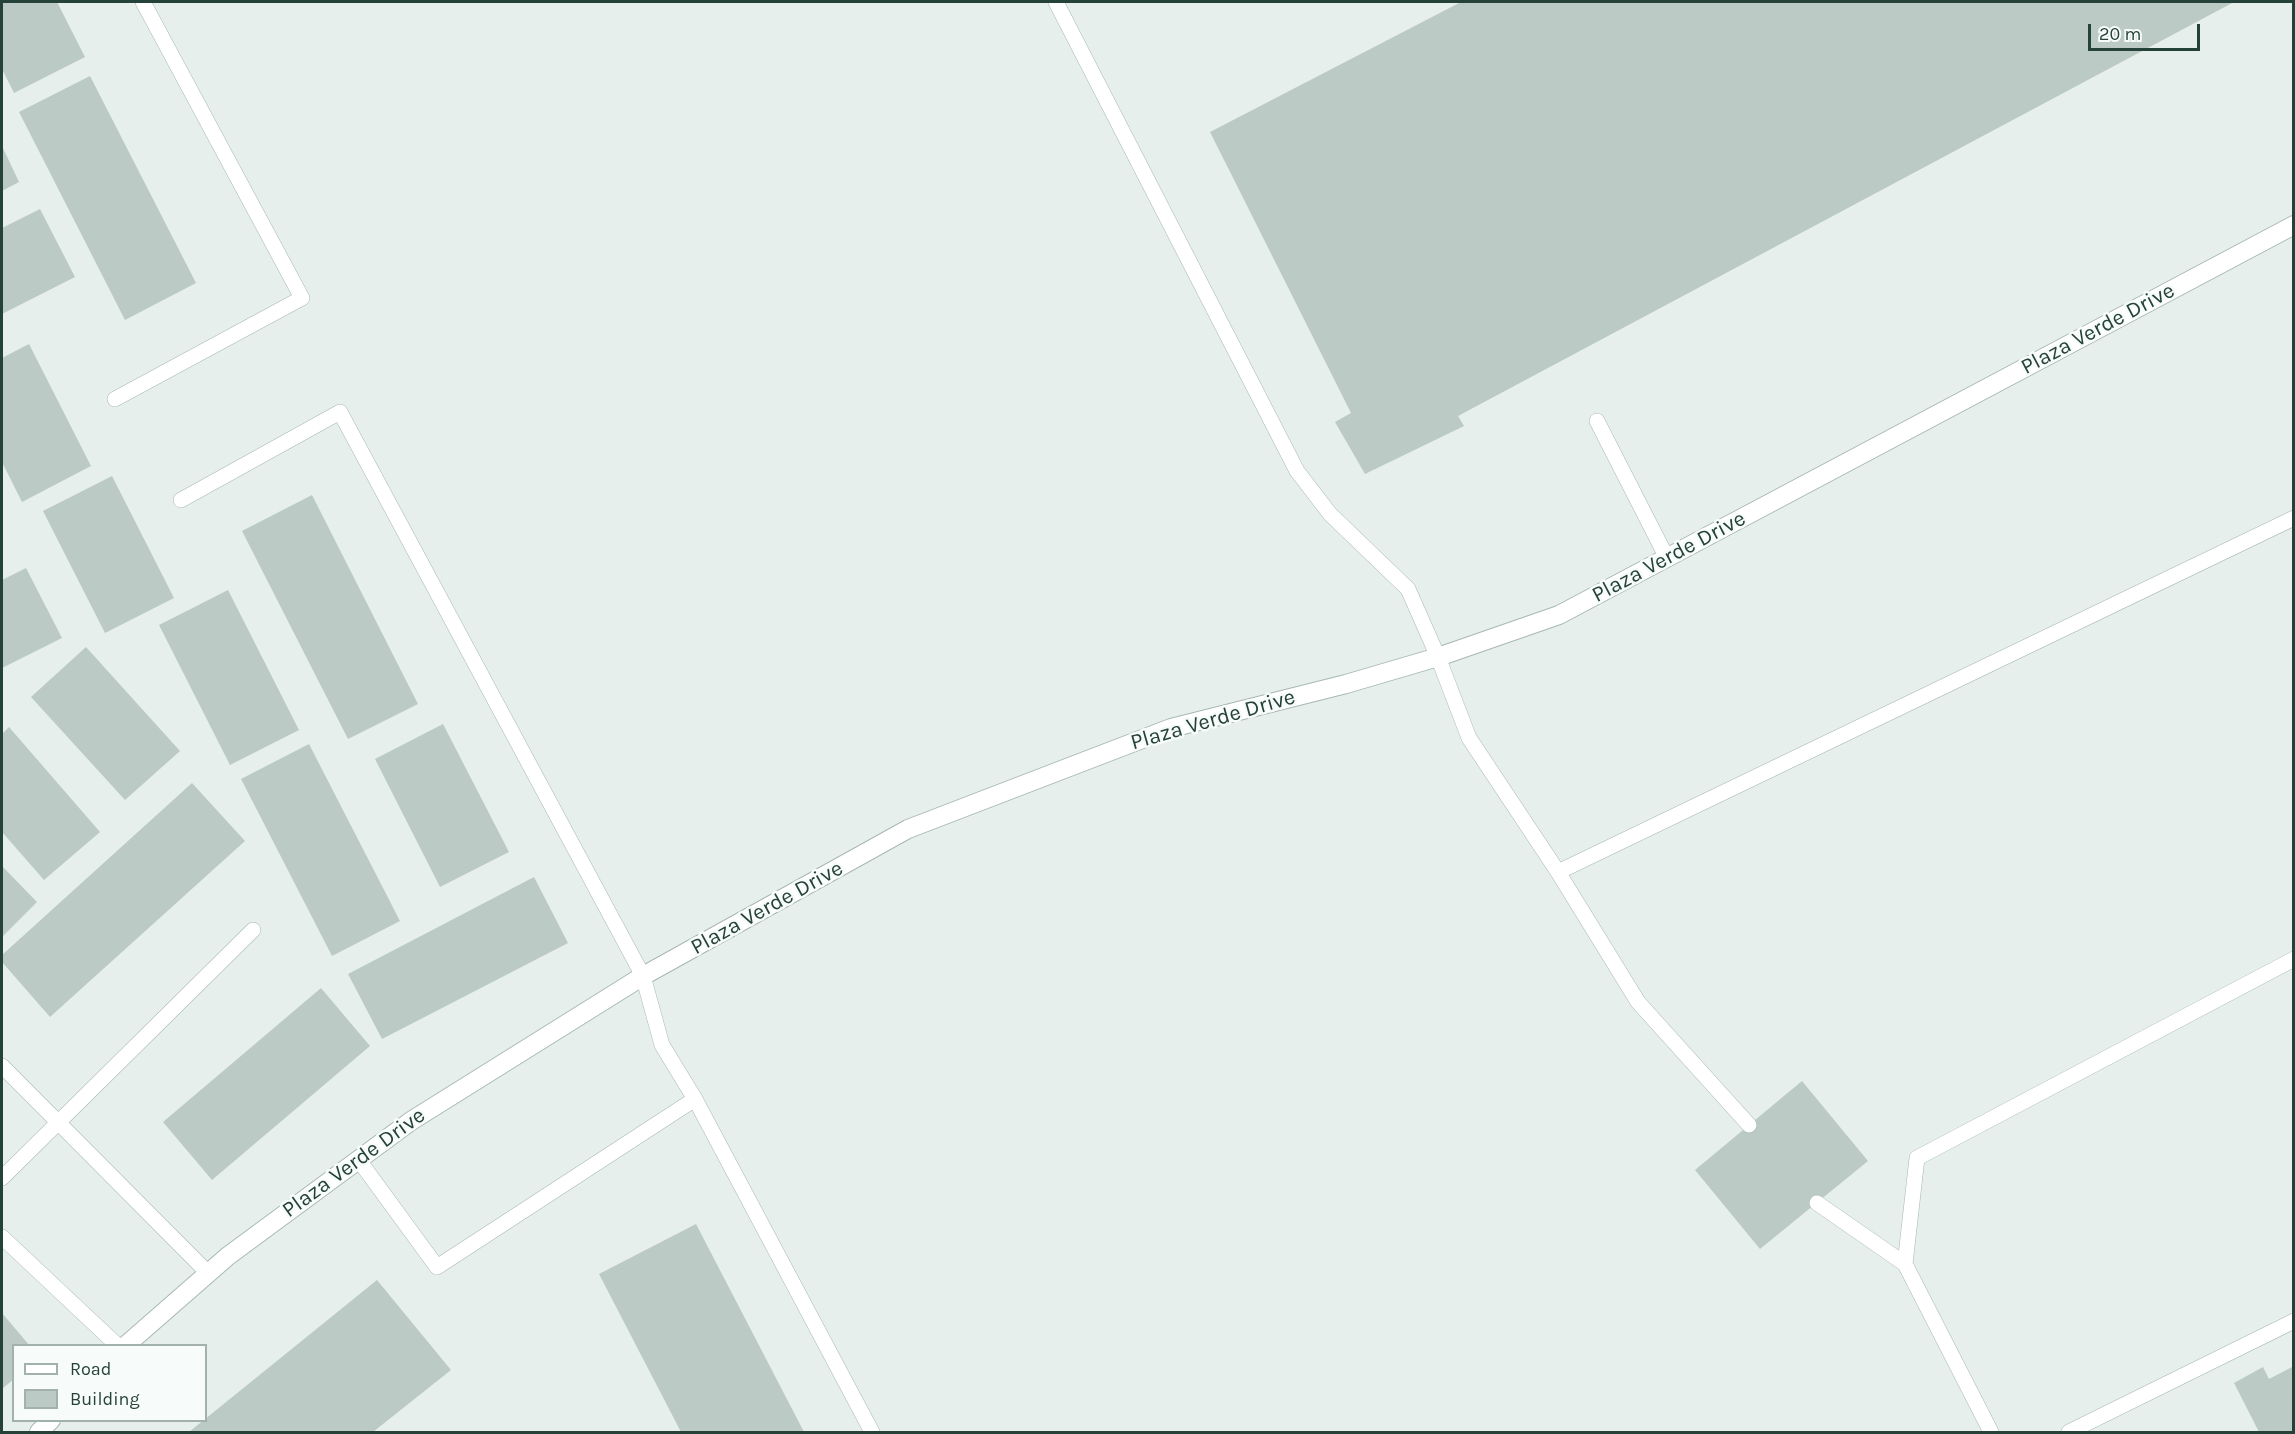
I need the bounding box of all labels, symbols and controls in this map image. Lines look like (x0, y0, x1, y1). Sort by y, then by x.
scale bar (2091, 12, 2204, 50)
text: 20 m (2099, 23, 2141, 45)
street label: Plaza Verde Drive (2017, 277, 2179, 381)
street label: Plaza Verde Drive (1588, 505, 1750, 609)
street label: Plaza Verde Drive (1128, 684, 1298, 756)
street label: Plaza Verde Drive (686, 855, 848, 961)
street label: Plaza Verde Drive (277, 1102, 431, 1224)
legend (12, 1344, 207, 1422)
text: Road (70, 1358, 111, 1380)
text: Building (70, 1388, 140, 1410)

